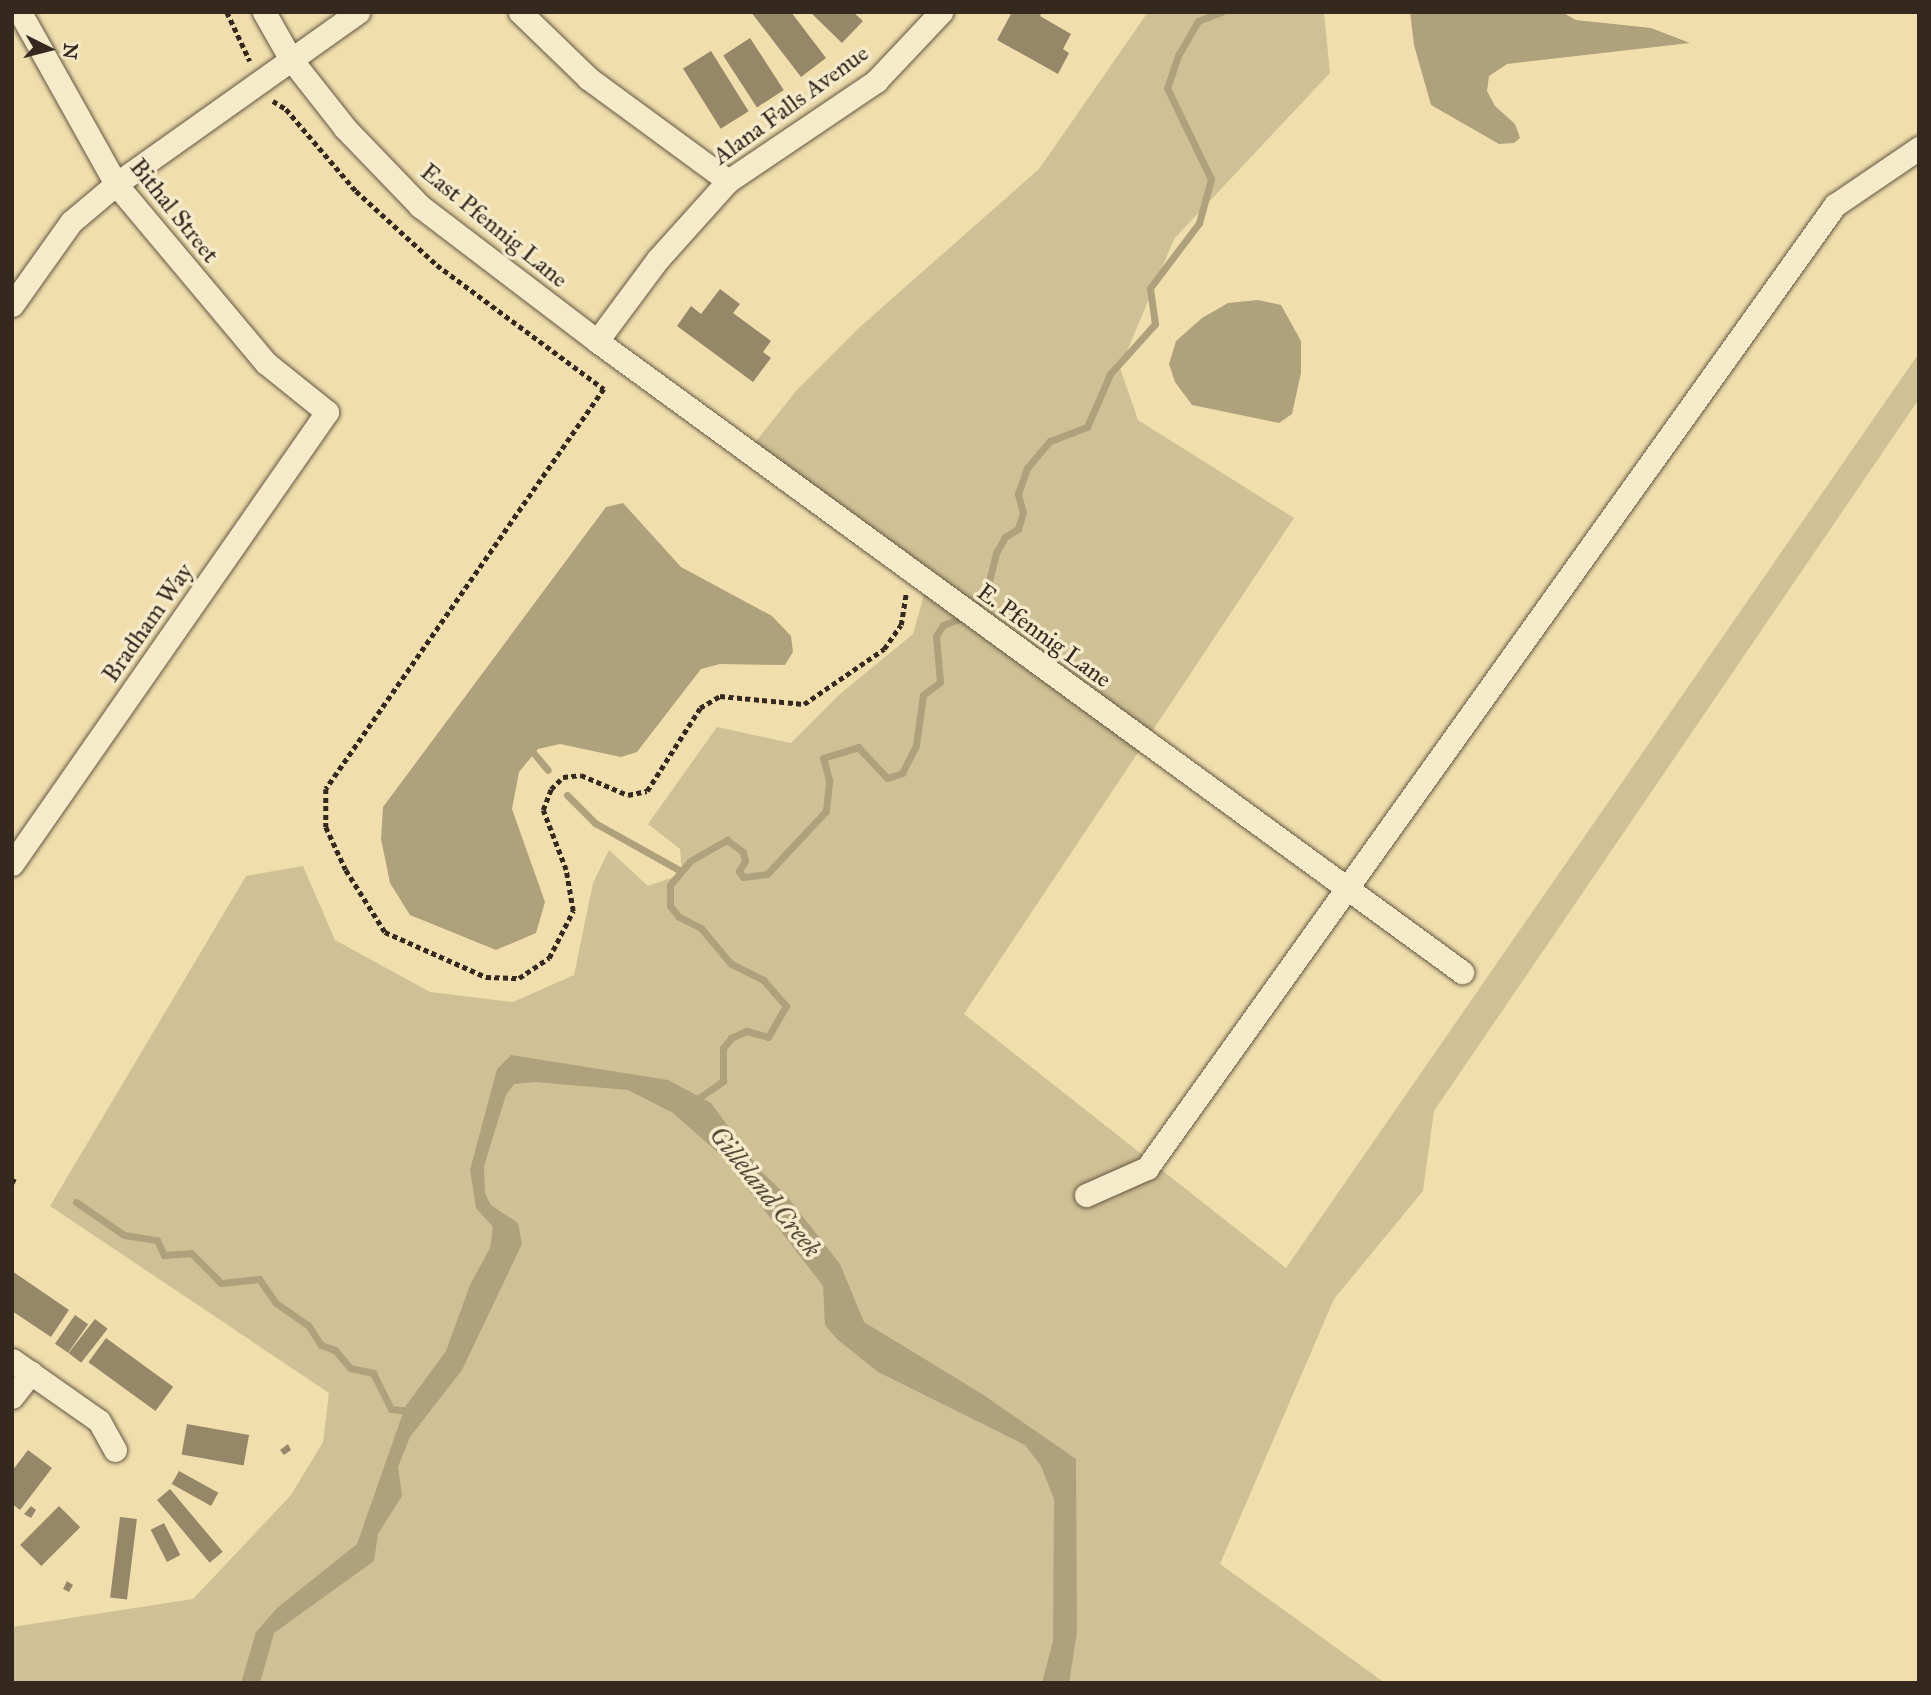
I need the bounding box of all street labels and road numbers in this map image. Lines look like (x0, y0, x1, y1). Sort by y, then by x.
street label: Alana Falls Avenue (708, 39, 874, 171)
street label: Bithal Street (123, 153, 225, 269)
street label: East Pfennig Lane (415, 158, 573, 294)
street label: Bradham Way (96, 558, 200, 688)
street label: E. Pfennig Lane (971, 578, 1117, 694)

